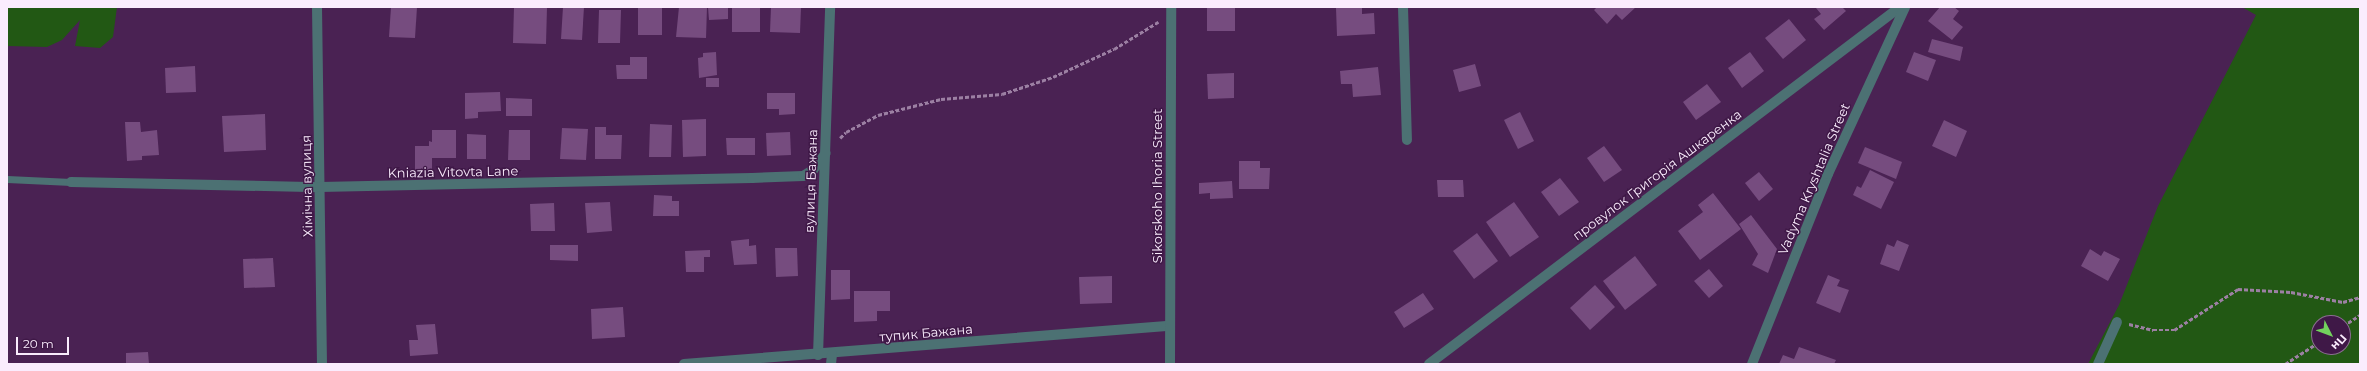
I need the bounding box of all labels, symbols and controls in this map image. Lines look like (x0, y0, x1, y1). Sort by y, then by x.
street label: Vadyma Kryshtalia Street (1775, 101, 1853, 257)
street label: провулок Григорія Ашкаренка (1570, 106, 1744, 244)
street label: Sikorskoho Ihoria Street (1149, 109, 1165, 263)
street label: вулиця Бажана (801, 129, 821, 233)
street label: Хімічна вулиця (298, 135, 316, 237)
street label: Kniazia Vitovta Lane (388, 163, 518, 181)
north arrow (2311, 315, 2351, 355)
street label: тупик Бажана (879, 321, 973, 345)
scale bar (18, 329, 71, 355)
text: Пн (2328, 332, 2350, 353)
text: 20 m (23, 336, 54, 351)

